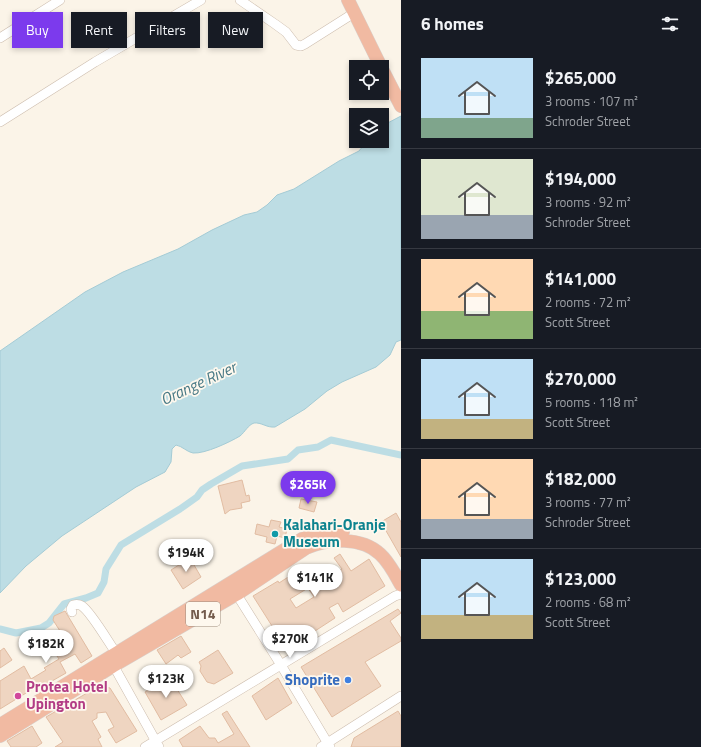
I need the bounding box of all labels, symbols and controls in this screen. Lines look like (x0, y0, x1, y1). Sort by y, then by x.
text: 6 homes (421, 11, 484, 37)
chip: Buy (12, 12, 63, 48)
chip: Rent (71, 12, 127, 48)
chip: Filters (135, 12, 200, 48)
chip: New (208, 12, 263, 48)
icon: filters (659, 13, 681, 35)
map controls (349, 60, 389, 148)
button: locate (349, 60, 389, 100)
text: $265,000 (545, 65, 616, 91)
icon: home (453, 74, 501, 122)
text: 3 rooms · 107 m² (545, 91, 638, 111)
button: layers (349, 108, 389, 148)
text: Schroder Street (545, 111, 630, 131)
text: $194,000 (545, 166, 616, 192)
icon: home (453, 175, 501, 223)
text: 3 rooms · 92 m² (545, 192, 631, 212)
text: Schroder Street (545, 212, 630, 232)
text: $141,000 (545, 266, 616, 292)
icon: home (453, 275, 501, 323)
text: 2 rooms · 72 m² (545, 292, 631, 312)
text: Scott Street (545, 312, 610, 332)
water label: Orange River (156, 354, 242, 411)
text: $270,000 (545, 366, 616, 392)
icon: home (453, 375, 501, 423)
text: 5 rooms · 118 m² (545, 392, 638, 412)
text: Scott Street (545, 412, 610, 432)
text: $182,000 (545, 466, 616, 492)
pin: $265K (280, 471, 336, 505)
text: $265K (290, 474, 326, 494)
icon: home (453, 475, 501, 523)
text: 3 rooms · 77 m² (545, 492, 631, 512)
text: Schroder Street (545, 512, 630, 532)
place label: Kalahari-Oranje Museum (283, 513, 386, 553)
marker: Kalahari-Oranje Museum (270, 529, 280, 539)
pin: $194K (158, 539, 214, 573)
text: $194K (168, 542, 204, 562)
pin: $141K (287, 564, 343, 598)
text: $123,000 (545, 566, 616, 592)
text: $141K (297, 567, 333, 587)
icon: home (453, 575, 501, 623)
text: 2 rooms · 68 m² (545, 592, 631, 612)
road number: N14 (186, 602, 220, 626)
text: Scott Street (545, 612, 610, 632)
pin: $270K (262, 625, 318, 659)
text: $270K (272, 628, 308, 648)
pin: $182K (18, 630, 74, 664)
text: $182K (28, 633, 64, 653)
pin: $123K (138, 665, 194, 699)
text: $123K (148, 668, 184, 688)
place label: Shoprite (285, 668, 340, 691)
place label: Protea Hotel Upington (26, 675, 108, 715)
marker: Shoprite (343, 675, 353, 685)
marker: Protea Hotel Upington (13, 691, 23, 701)

